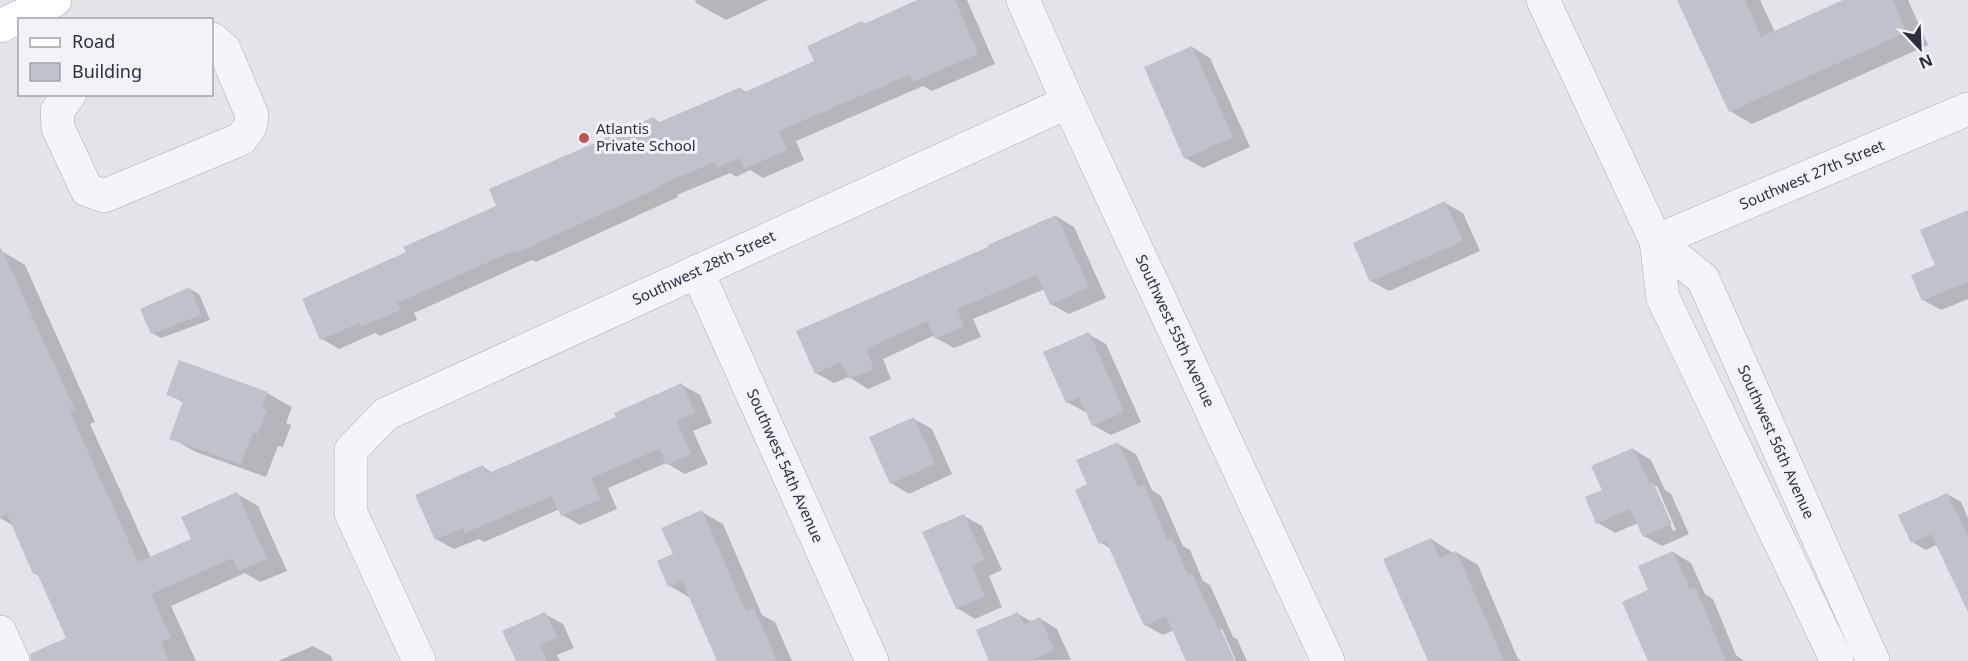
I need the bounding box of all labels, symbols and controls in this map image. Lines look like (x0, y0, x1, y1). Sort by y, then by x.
legend (18, 18, 213, 96)
north arrow (1890, 18, 1950, 78)
text: Road (72, 29, 115, 53)
text: N (1916, 49, 1936, 74)
text: Building (72, 59, 142, 83)
place label: Atlantis Private School (596, 118, 696, 155)
marker: Atlantis Private School (577, 131, 591, 145)
street label: Southwest 27th Street (1736, 134, 1888, 214)
street label: Southwest 28th Street (629, 225, 779, 309)
street label: Southwest 55th Avenue (1132, 251, 1220, 410)
street label: Southwest 56th Avenue (1734, 362, 1820, 522)
street label: Southwest 54th Avenue (743, 386, 829, 546)

